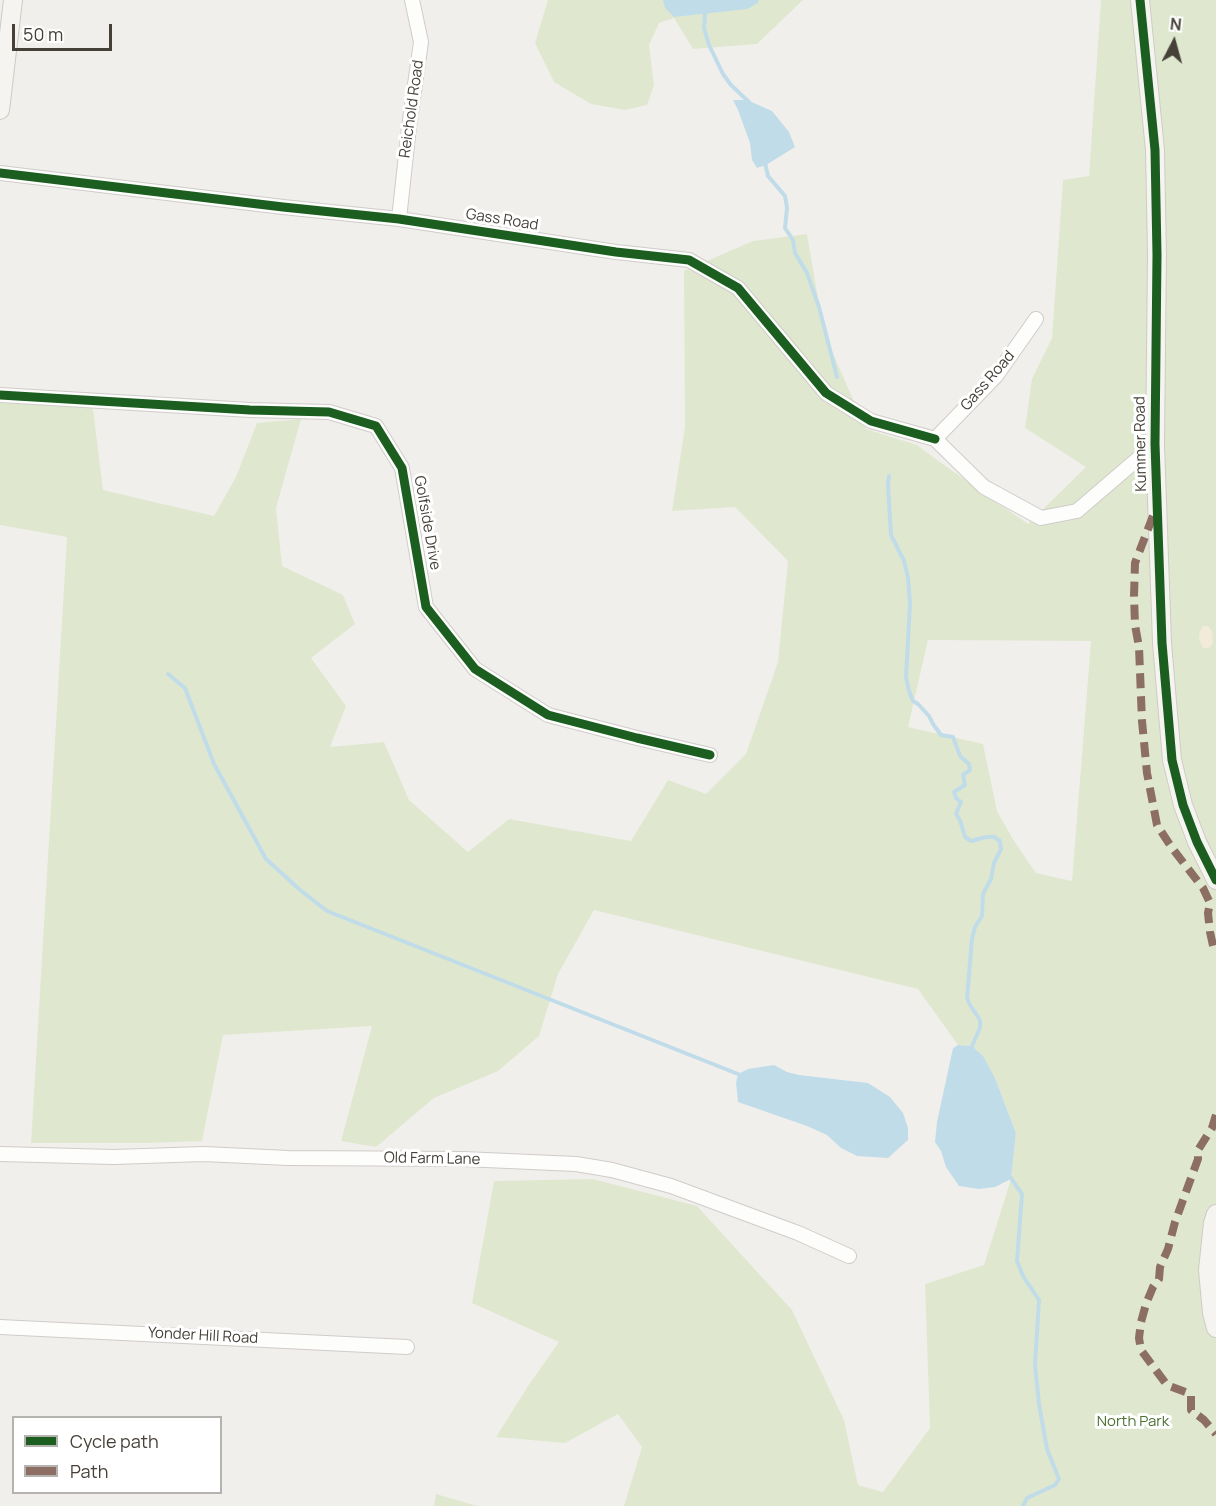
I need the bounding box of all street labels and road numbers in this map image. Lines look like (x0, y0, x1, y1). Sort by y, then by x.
street label: Reichold Road (396, 59, 428, 159)
street label: Gass Road (464, 205, 540, 235)
street label: Gass Road (957, 347, 1019, 415)
street label: Kummer Road (1131, 396, 1151, 492)
street label: Golfside Drive (410, 474, 444, 572)
street label: Old Farm Lane (384, 1149, 480, 1169)
street label: Yonder Hill Road (147, 1324, 259, 1348)

